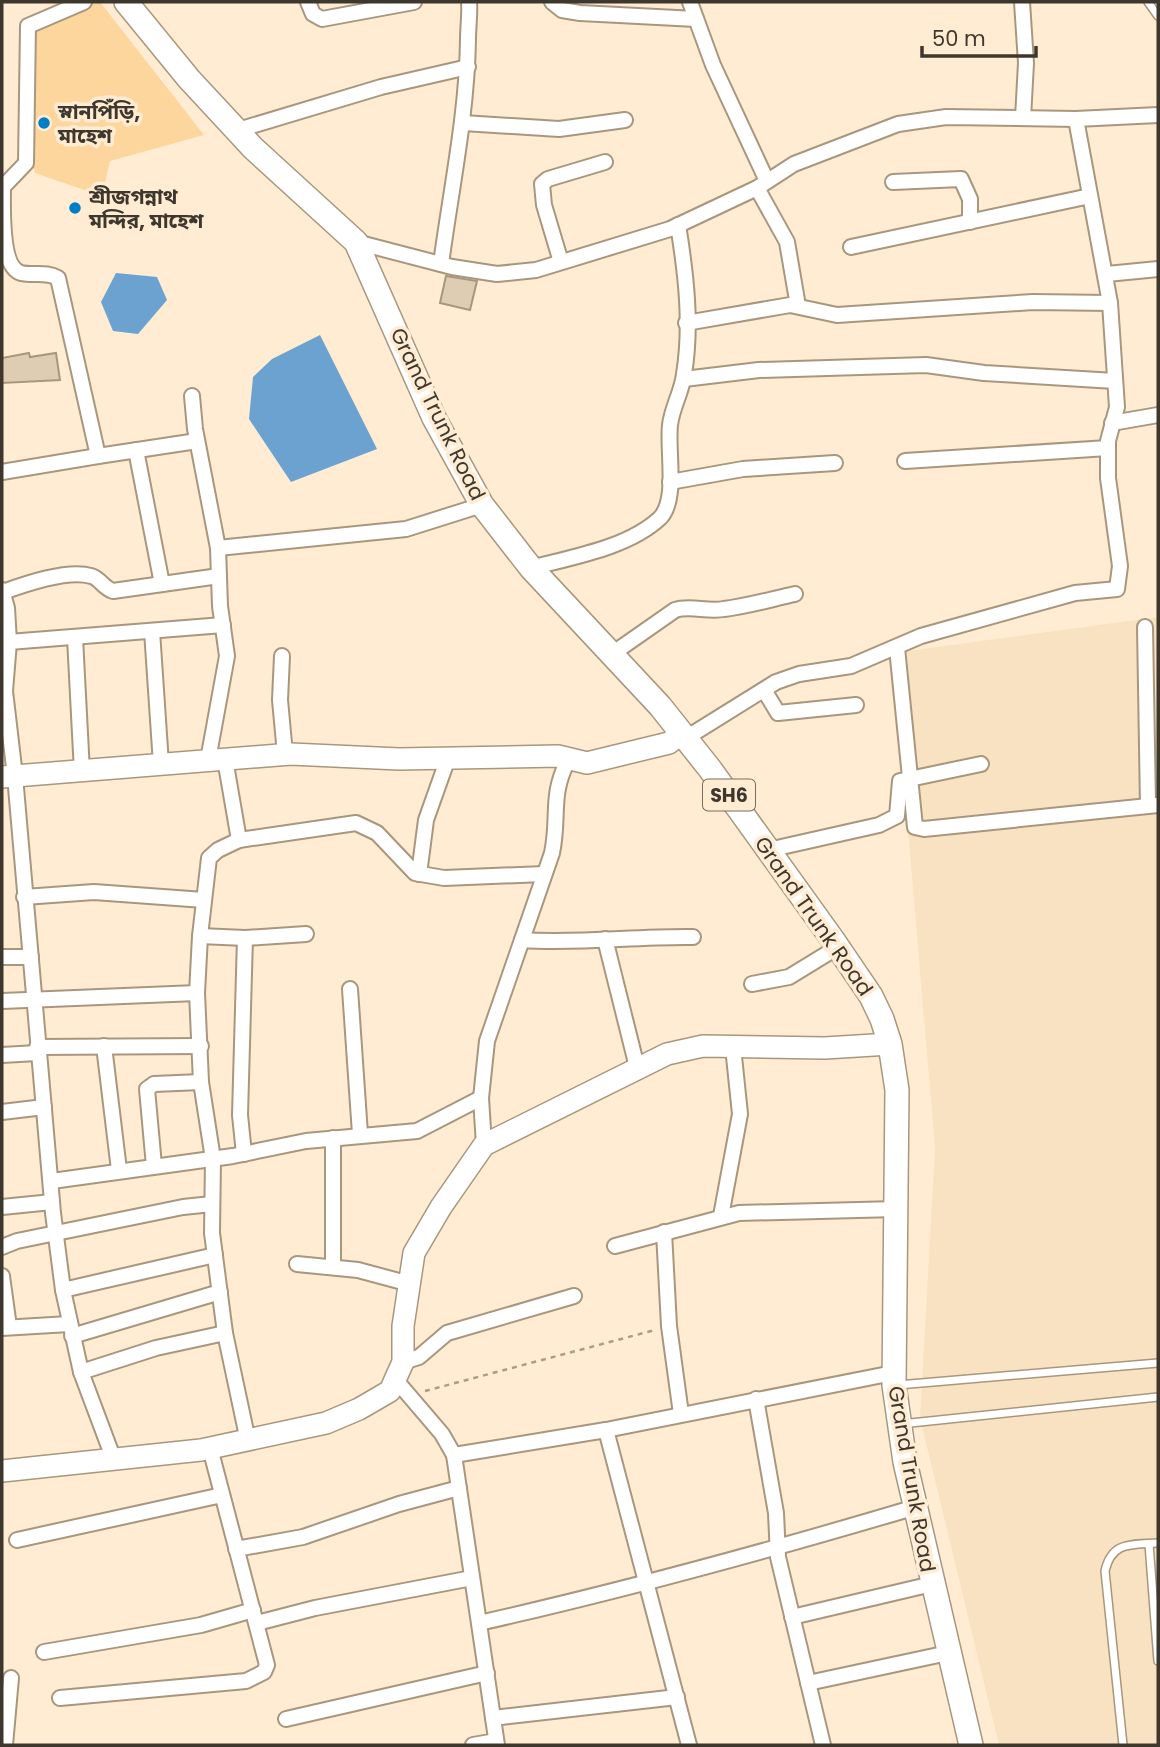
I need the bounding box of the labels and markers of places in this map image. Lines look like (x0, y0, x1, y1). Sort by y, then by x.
place label: স্নানপিঁড়ি, মাহেশ (57, 97, 140, 150)
marker: স্নানপিঁড়ি, মাহেশ (36, 115, 52, 131)
place label: শ্রীজগন্নাথ মন্দির, মাহেশ (88, 182, 205, 235)
marker: শ্রীজগন্নাথ মন্দির, মাহেশ (67, 200, 83, 216)

